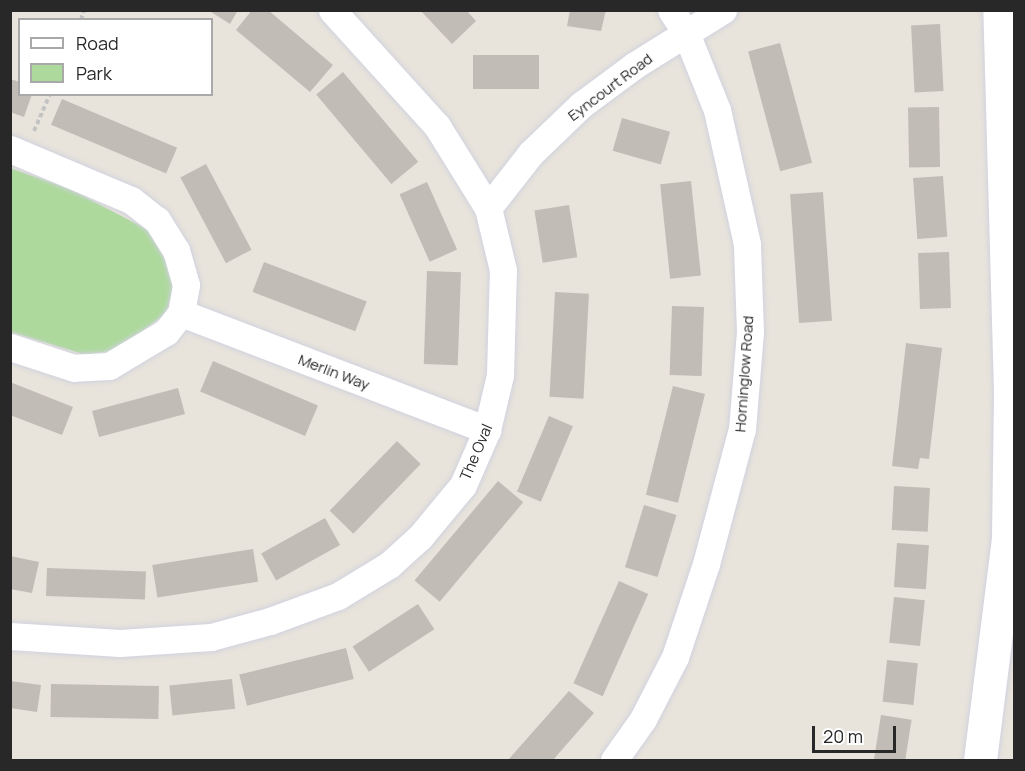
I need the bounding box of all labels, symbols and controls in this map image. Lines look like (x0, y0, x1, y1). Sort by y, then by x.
legend (18, 18, 213, 96)
text: Road (76, 31, 119, 55)
street label: Eyncourt Road (564, 49, 656, 125)
text: Park (76, 61, 112, 85)
street label: Horninglow Road (731, 315, 757, 433)
street label: Merlin Way (296, 350, 372, 394)
street label: The Oval (456, 421, 496, 483)
scale bar (815, 714, 899, 752)
text: 20 m (823, 724, 863, 748)

